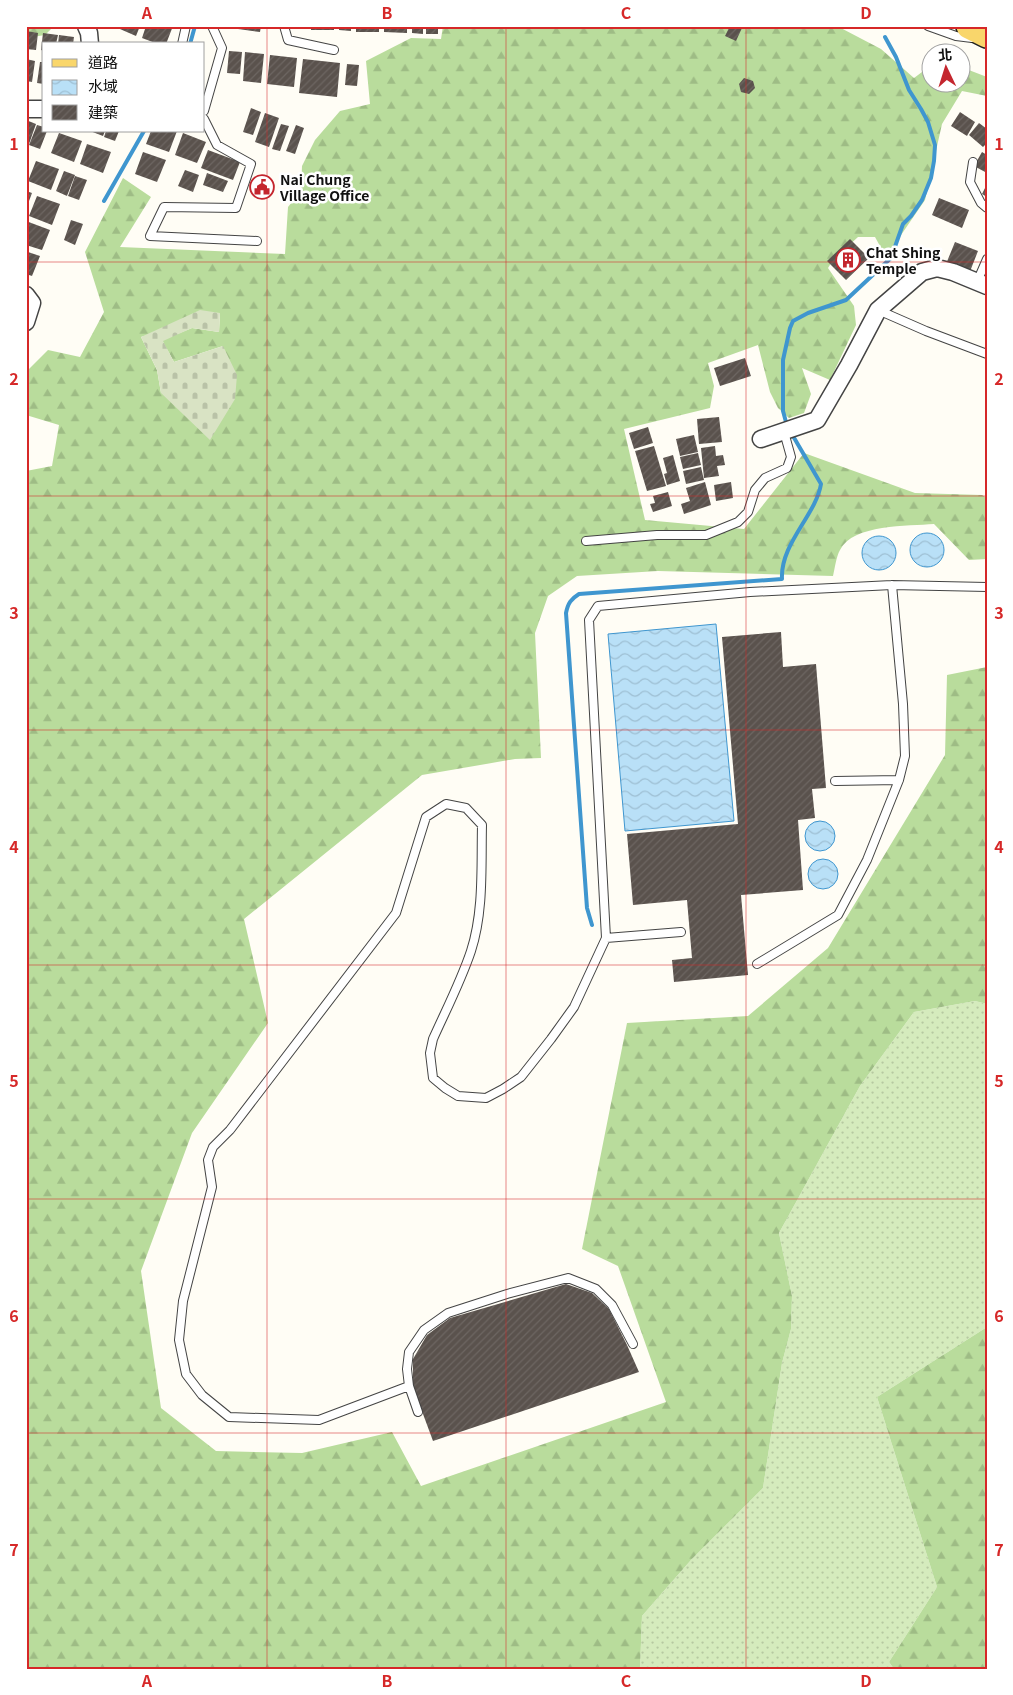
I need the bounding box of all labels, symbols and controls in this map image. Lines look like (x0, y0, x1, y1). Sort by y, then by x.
text: A (141, 0, 153, 24)
text: B (382, 0, 393, 24)
text: C (621, 0, 632, 24)
text: D (860, 0, 872, 24)
legend (42, 42, 205, 132)
north arrow (920, 42, 970, 92)
text: 北 (937, 44, 953, 64)
text: 道路 (88, 51, 118, 72)
text: 水域 (88, 75, 118, 96)
text: 建築 (88, 101, 118, 122)
text: 1 (9, 131, 19, 155)
text: 1 (994, 131, 1004, 155)
place label: Nai Chung Village Office (279, 169, 369, 205)
public building icon: Nai Chung Village Office (249, 174, 275, 200)
place label: Chat Shing Temple (866, 242, 941, 278)
building icon: Chat Shing Temple (835, 247, 861, 273)
text: 2 (9, 366, 19, 390)
text: 2 (994, 366, 1004, 390)
text: 3 (9, 600, 19, 624)
text: 3 (994, 600, 1004, 624)
text: 4 (9, 834, 19, 858)
text: 4 (994, 834, 1004, 858)
text: 5 (9, 1068, 19, 1092)
text: 5 (994, 1068, 1004, 1092)
text: 6 (9, 1303, 19, 1327)
text: 6 (994, 1303, 1004, 1327)
text: 7 (9, 1537, 19, 1561)
text: 7 (994, 1537, 1004, 1561)
text: A (141, 1668, 153, 1692)
text: B (382, 1668, 393, 1692)
text: C (621, 1668, 632, 1692)
text: D (860, 1668, 872, 1692)

